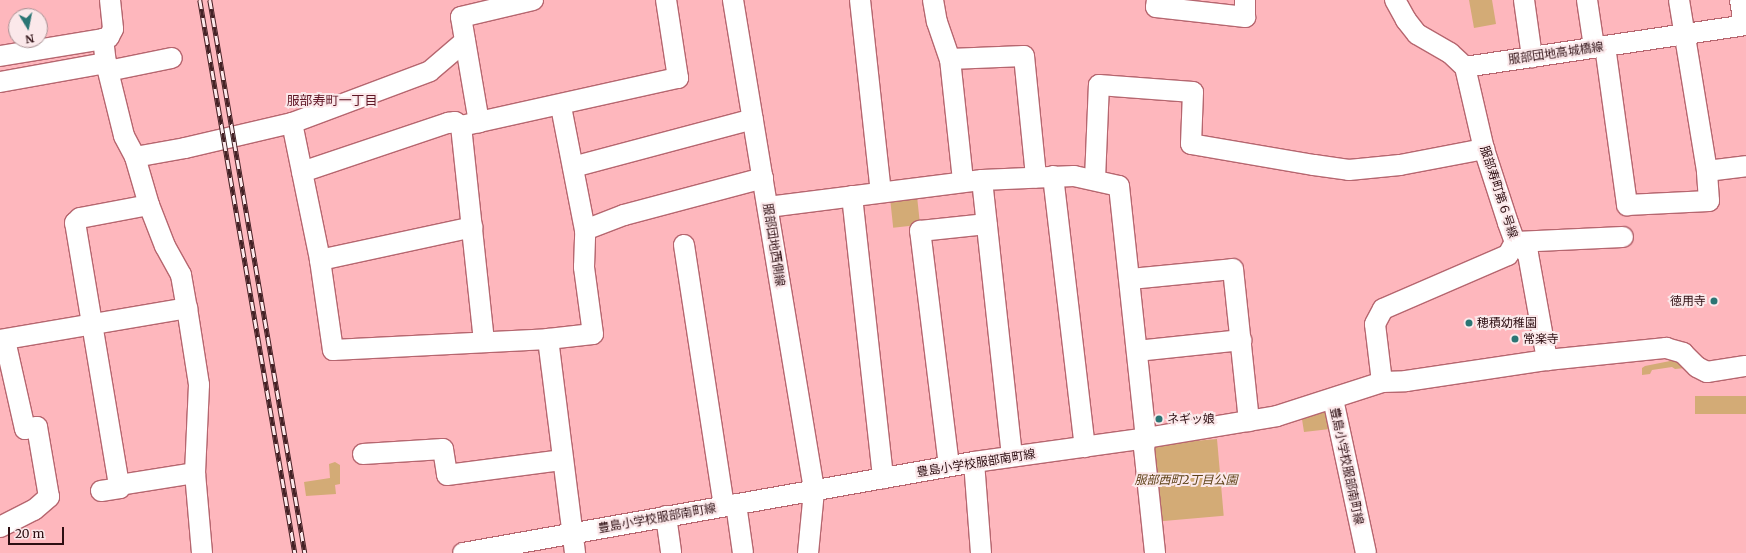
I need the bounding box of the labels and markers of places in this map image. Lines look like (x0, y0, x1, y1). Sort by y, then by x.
place label: 徳用寺 (1670, 294, 1706, 308)
marker: 徳用寺 (1709, 296, 1719, 306)
place label: 穂積幼稚園 (1477, 316, 1537, 330)
marker: 穂積幼稚園 (1464, 318, 1474, 328)
place label: 常楽寺 (1523, 332, 1559, 346)
marker: 常楽寺 (1510, 334, 1520, 344)
place label: ネギッ娘 (1167, 412, 1215, 426)
marker: ネギッ娘 (1154, 414, 1164, 424)

